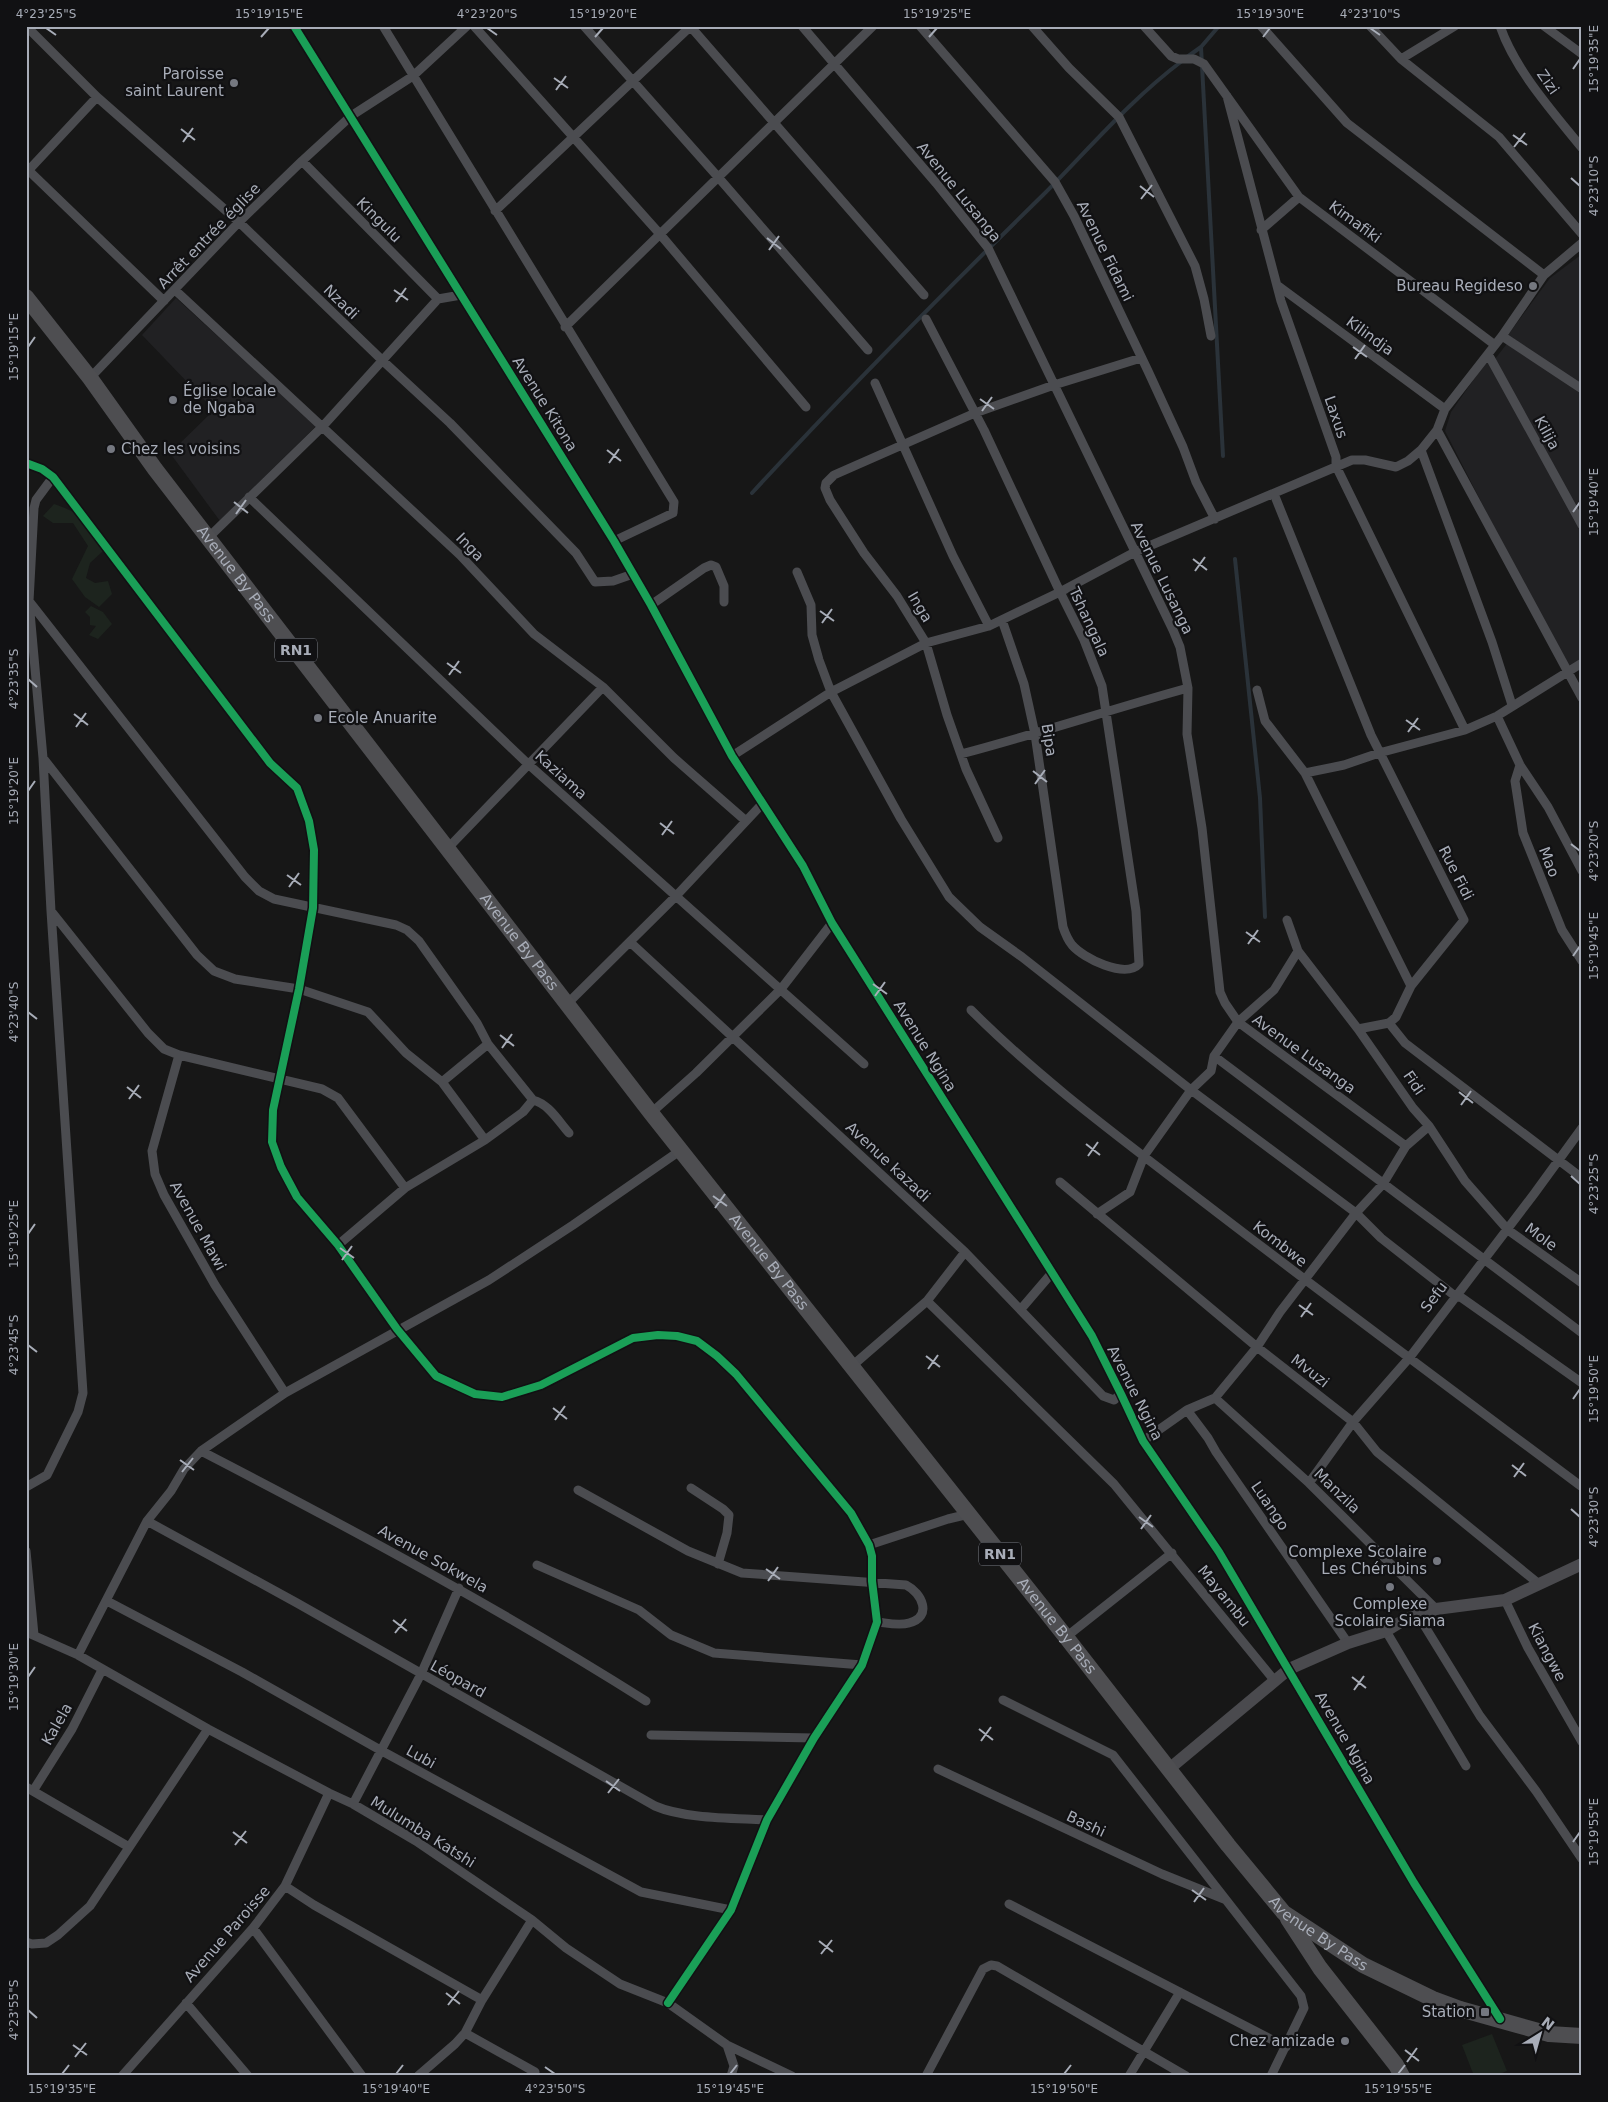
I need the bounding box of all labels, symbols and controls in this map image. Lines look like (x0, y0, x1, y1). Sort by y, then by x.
text: 4°23'25"S (16, 7, 76, 21)
text: 15°19'15"E (235, 7, 303, 21)
text: 4°23'20"S (457, 7, 517, 21)
text: 15°19'20"E (569, 7, 637, 21)
text: 15°19'25"E (903, 7, 971, 21)
text: 15°19'30"E (1236, 7, 1304, 21)
text: 4°23'10"S (1340, 7, 1400, 21)
text: 15°19'35"E (1587, 25, 1601, 93)
place label: Paroisse saint Laurent (125, 65, 224, 100)
street label: Zizi (1533, 66, 1563, 98)
marker: Paroisse saint Laurent (228, 77, 240, 89)
street label: Avenue Lusanga (913, 138, 1005, 246)
text: 4°23'10"S (1587, 156, 1601, 216)
street label: Arrêt entrée église (154, 180, 264, 292)
street label: Kingulu (353, 194, 405, 246)
street label: Kimafiki (1325, 197, 1385, 247)
street label: Avenue Fidami (1073, 198, 1137, 304)
place label: Bureau Regideso (1396, 277, 1523, 295)
marker: Bureau Regideso (1527, 280, 1539, 292)
street label: Nzadi (320, 281, 362, 323)
text: 15°19'15"E (7, 313, 21, 381)
street label: Kilindja (1343, 313, 1397, 359)
street label: Avenue Kitona (509, 353, 581, 455)
place label: Église locale de Ngaba (183, 381, 276, 417)
street label: Laxus (1320, 393, 1352, 441)
marker: Église locale de Ngaba (167, 394, 179, 406)
street label: Kilija (1530, 413, 1564, 453)
place label: Chez les voisins (121, 440, 241, 458)
marker: Chez les voisins (105, 443, 117, 455)
text: 15°19'40"E (1587, 468, 1601, 536)
street label: Avenue Lusanga (1127, 519, 1197, 637)
street label: Avenue By Pass (193, 522, 279, 627)
street label: Inga (452, 529, 488, 565)
street label: Tshangala (1065, 583, 1113, 660)
street label: Inga (904, 588, 936, 626)
road number: RN1 (275, 638, 317, 662)
text: 4°23'35"S (7, 649, 21, 709)
place label: Ecole Anuarite (328, 709, 437, 727)
marker: Ecole Anuarite (312, 712, 324, 724)
street label: Bipa (1038, 722, 1060, 758)
street label: Kaziama (531, 747, 591, 803)
text: 15°19'20"E (7, 757, 21, 825)
text: 4°23'20"S (1587, 821, 1601, 881)
street label: Rue Fidi (1435, 843, 1477, 903)
street label: Mao (1535, 844, 1563, 880)
street label: Avenue By Pass (476, 890, 562, 994)
text: 15°19'45"E (1587, 912, 1601, 980)
text: 4°23'40"S (7, 982, 21, 1042)
street label: Avenue Ngina (890, 997, 960, 1095)
street label: Avenue Lusanga (1249, 1010, 1359, 1098)
street label: Fidi (1399, 1067, 1429, 1099)
street label: Avenue kazadi (842, 1118, 934, 1206)
text: 4°23'25"S (1587, 1154, 1601, 1214)
street label: Avenue Mawi (166, 1178, 230, 1274)
text: 15°19'25"E (7, 1200, 21, 1268)
street label: Avenue By Pass (725, 1210, 813, 1314)
street label: Kombwe (1249, 1217, 1311, 1271)
street label: Mole (1521, 1219, 1561, 1255)
street label: Sefu (1417, 1278, 1451, 1316)
text: 4°23'45"S (7, 1315, 21, 1375)
street label: Avenue Ngina (1103, 1343, 1167, 1443)
street label: Mvuzi (1287, 1351, 1333, 1391)
text: 15°19'50"E (1587, 1355, 1601, 1423)
street label: Manzila (1310, 1465, 1364, 1517)
street label: Luango (1247, 1478, 1293, 1534)
text: 4°23'30"S (1587, 1487, 1601, 1547)
street label: Avenue Sokwela (375, 1521, 491, 1597)
road number: RN1 (979, 1542, 1021, 1566)
place label: Complexe Scolaire Les Chérubins (1288, 1543, 1427, 1578)
marker: Complexe Scolaire Les Chérubins (1431, 1555, 1443, 1567)
street label: Mayambu (1194, 1562, 1254, 1630)
street label: Avenue By Pass (1013, 1574, 1101, 1678)
marker: Complexe Scolaire Siama (1384, 1581, 1396, 1593)
place label: Complexe Scolaire Siama (1335, 1595, 1446, 1630)
street label: Kiangwe (1524, 1620, 1570, 1684)
text: 15°19'30"E (7, 1643, 21, 1711)
street label: Léopard (427, 1656, 489, 1702)
street label: Avenue Ngina (1311, 1688, 1379, 1788)
street label: Kalela (38, 1700, 76, 1748)
street label: Lubi (403, 1742, 439, 1772)
street label: Mulumba Katshi (367, 1792, 479, 1872)
text: 15°19'55"E (1587, 1798, 1601, 1866)
street label: Bashi (1064, 1807, 1108, 1841)
street label: Avenue Paroisse (180, 1882, 274, 1986)
street label: Avenue By Pass (1265, 1893, 1371, 1975)
text: 4°23'55"S (7, 1980, 21, 2040)
place label: Station (1422, 2003, 1475, 2021)
marker: Station (1479, 2006, 1491, 2018)
north arrow (1516, 2010, 1566, 2060)
text: N (1538, 2014, 1557, 2034)
place label: Chez amizade (1229, 2032, 1335, 2050)
marker: Chez amizade (1339, 2035, 1351, 2047)
text: 15°19'35"E (28, 2082, 96, 2096)
text: 15°19'40"E (362, 2082, 430, 2096)
text: 4°23'50"S (525, 2082, 585, 2096)
text: 15°19'45"E (696, 2082, 764, 2096)
text: 15°19'50"E (1030, 2082, 1098, 2096)
text: 15°19'55"E (1364, 2082, 1432, 2096)

